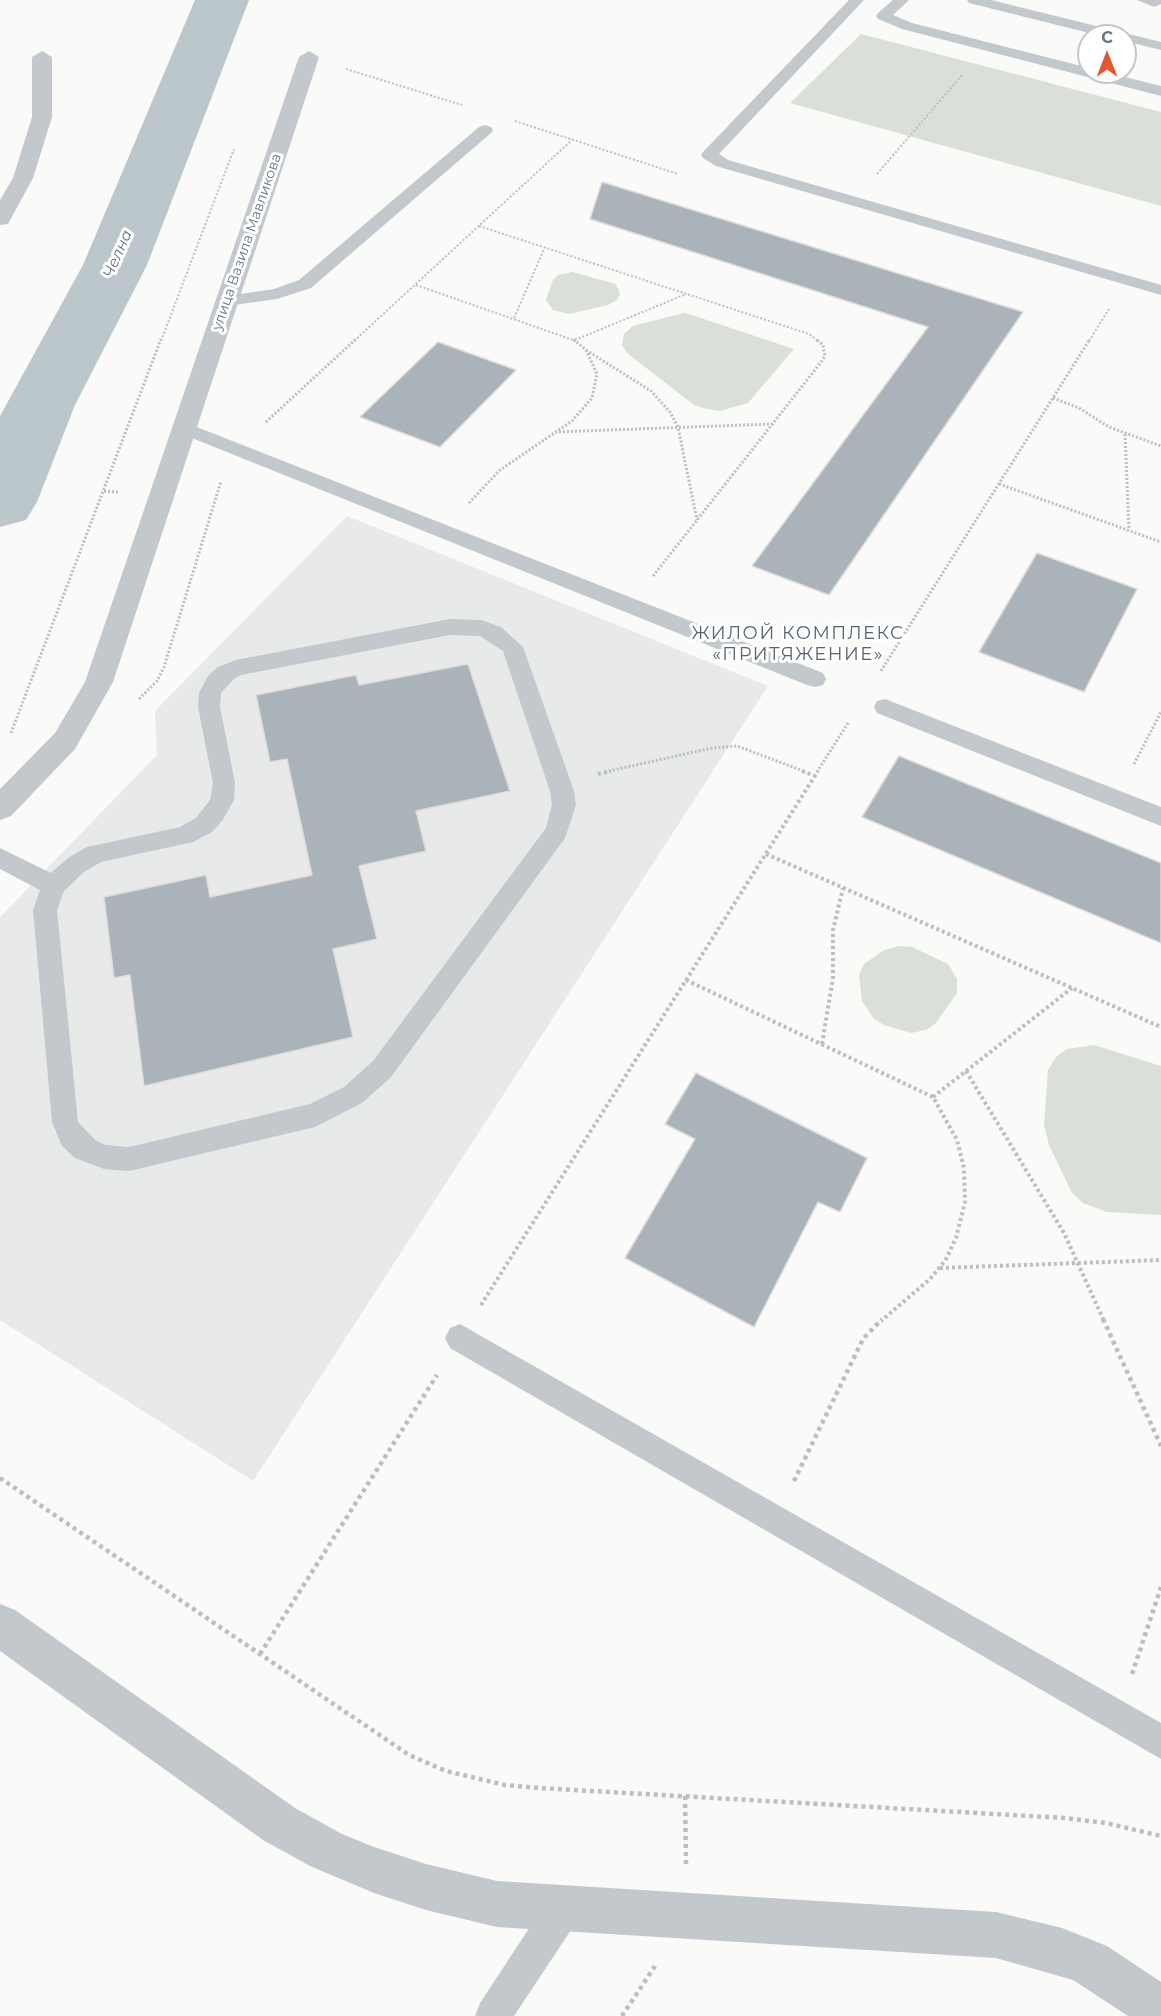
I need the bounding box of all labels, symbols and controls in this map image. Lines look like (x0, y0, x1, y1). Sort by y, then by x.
north arrow (1077, 24, 1137, 84)
text: С (1101, 28, 1113, 47)
street label: улица Вазила Мавликова (209, 151, 285, 333)
water label: Челна (100, 227, 136, 281)
district label: ЖИЛОЙ КОМПЛЕКС «ПРИТЯЖЕНИЕ» (691, 623, 905, 666)

